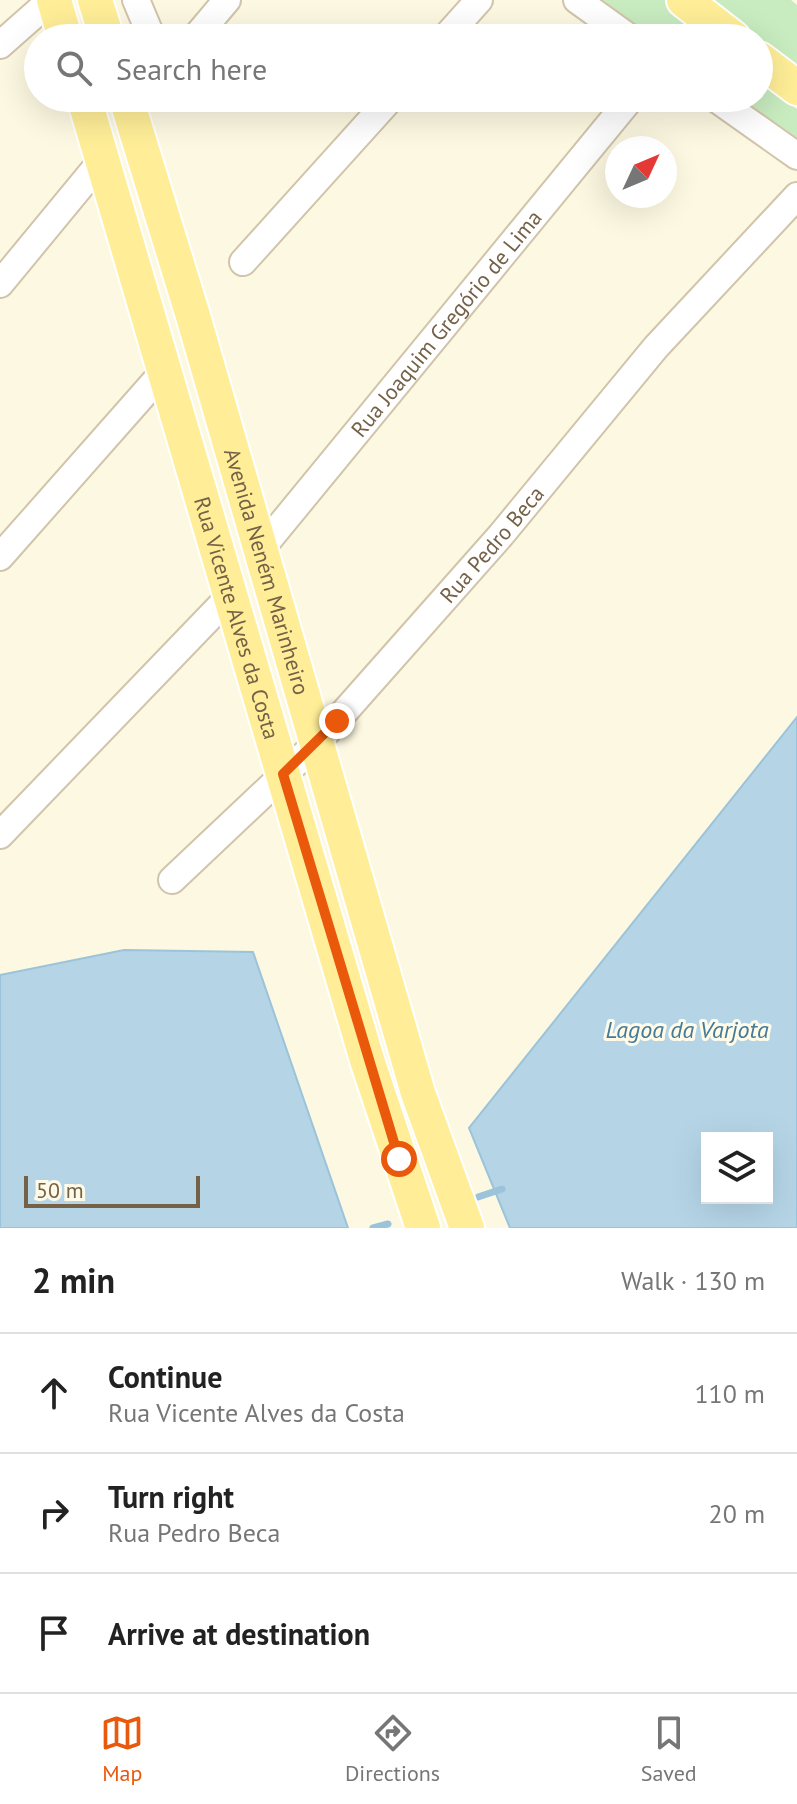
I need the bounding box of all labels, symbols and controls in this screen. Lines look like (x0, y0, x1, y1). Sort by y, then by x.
search box (24, 24, 773, 112)
icon: search (52, 46, 96, 90)
text: Search here (116, 49, 267, 88)
north arrow (605, 136, 677, 208)
street label: Rua Joaquim Gregório de Lima (345, 204, 548, 443)
street label: Avenida Neném Marinheiro (218, 445, 316, 698)
street label: Rua Pedro Beca (433, 480, 550, 609)
street label: Rua Vicente Alves da Costa (188, 493, 286, 743)
route end (319, 703, 355, 739)
water label: Lagoa da Varjota (605, 1014, 769, 1045)
map controls (701, 1132, 773, 1204)
button: layers (701, 1132, 773, 1204)
route start (381, 1141, 417, 1177)
scale bar (24, 1172, 200, 1208)
text: 50 m (36, 1176, 84, 1204)
text: 2 min (32, 1258, 115, 1302)
text: Walk · 130 m (621, 1264, 765, 1297)
text: Continue (108, 1357, 222, 1396)
icon: ahead (32, 1371, 76, 1415)
text: 110 m (694, 1377, 765, 1410)
text: Rua Vicente Alves da Costa (108, 1396, 405, 1429)
text: Turn right (108, 1477, 234, 1516)
icon: right (32, 1491, 76, 1535)
text: 20 m (709, 1497, 765, 1530)
text: Rua Pedro Beca (108, 1516, 280, 1549)
icon: arrive (32, 1611, 76, 1655)
text: Arrive at destination (108, 1614, 370, 1653)
tab: Map (100, 1711, 144, 1787)
tab: Directions (345, 1711, 440, 1787)
tab: Saved (641, 1711, 697, 1787)

